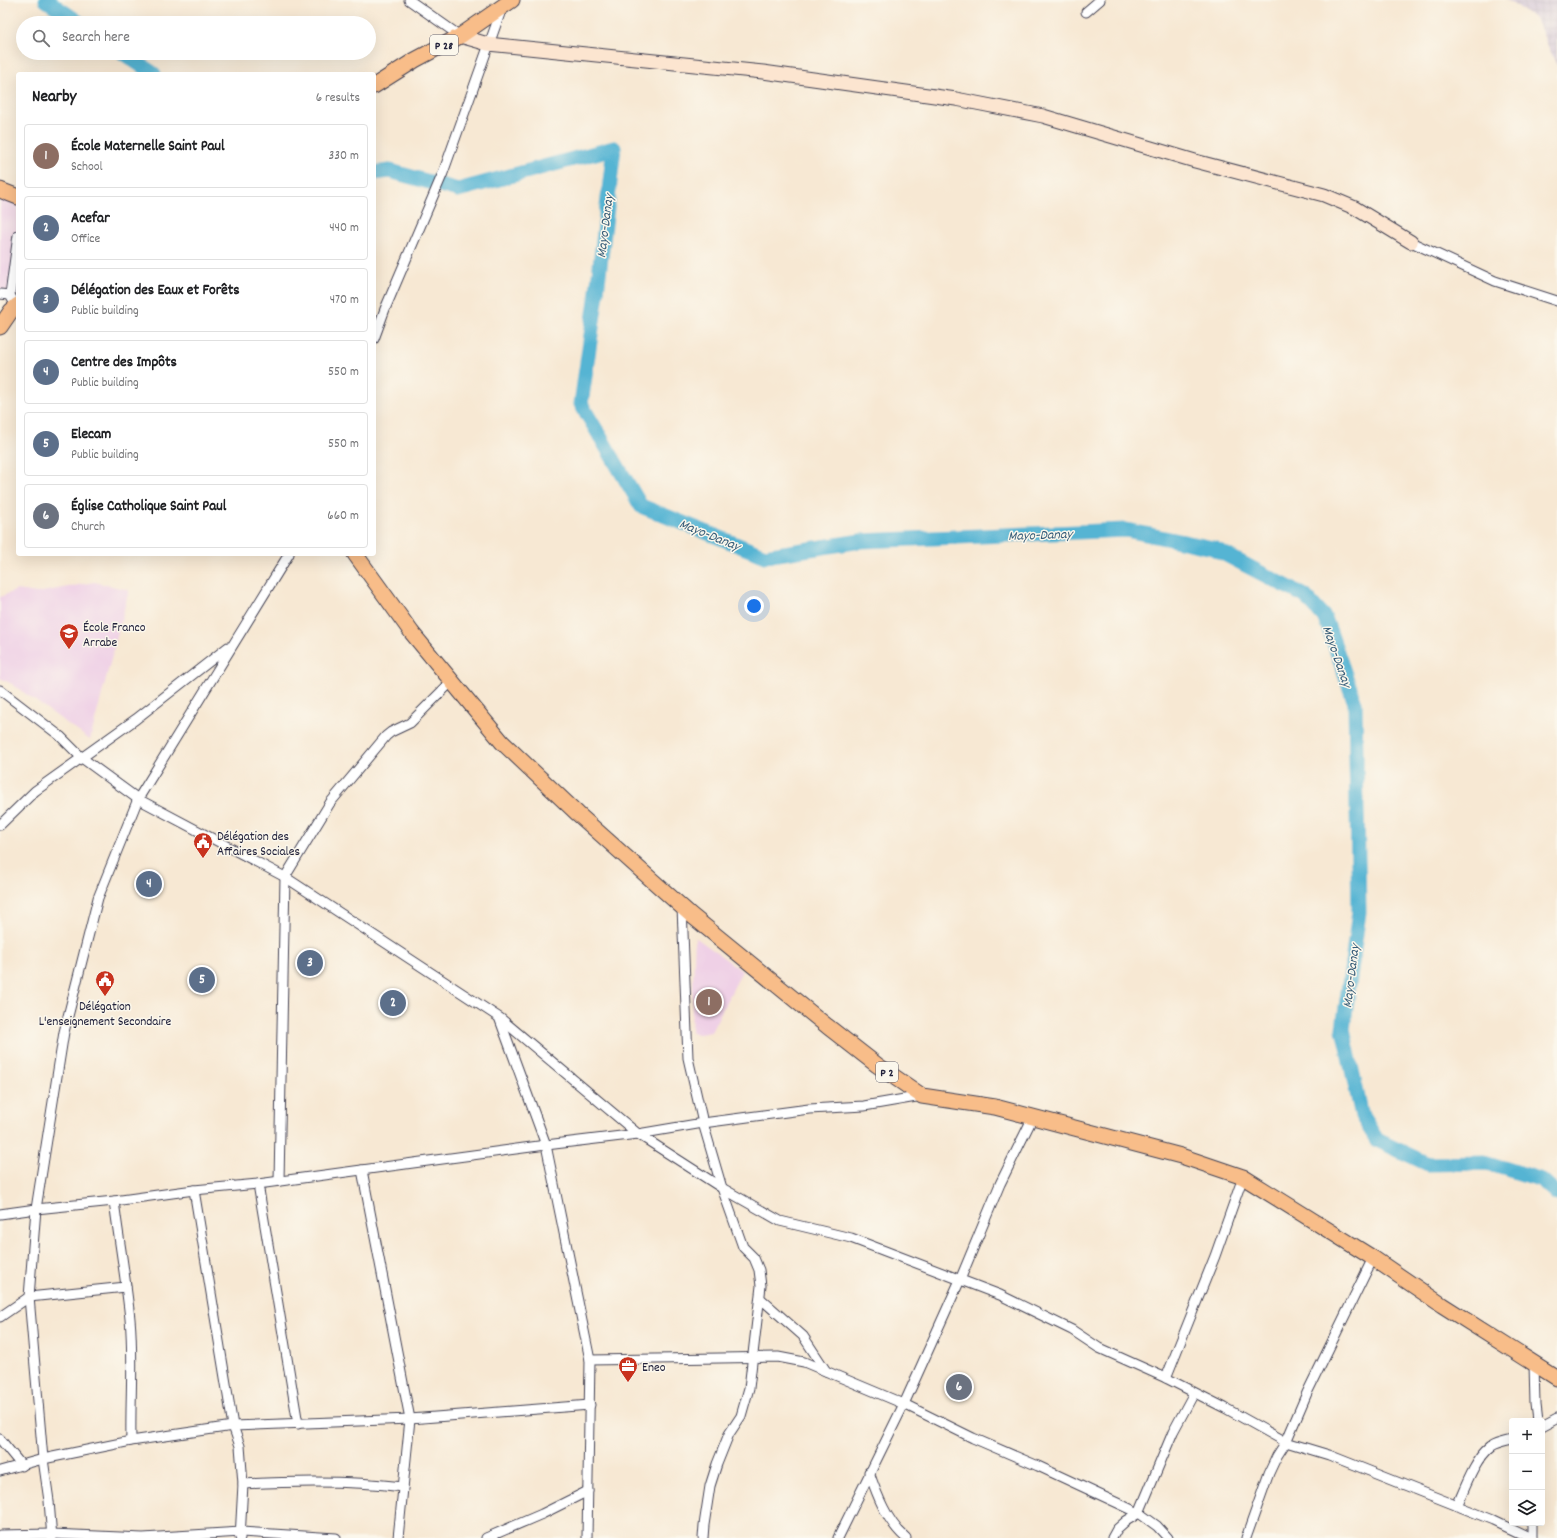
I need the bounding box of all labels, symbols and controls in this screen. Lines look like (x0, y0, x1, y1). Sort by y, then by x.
search box (16, 16, 376, 60)
icon: search (30, 27, 52, 49)
text: Search here (62, 27, 130, 49)
road number: P 28 (430, 35, 458, 55)
text: Nearby (32, 86, 76, 110)
text: 6 results (316, 89, 360, 108)
text: École Maternelle Saint Paul (71, 136, 225, 158)
text: 1 (45, 147, 47, 166)
text: 330 m (328, 147, 359, 166)
text: School (71, 158, 103, 177)
water label: Mayo-Danay (592, 191, 620, 259)
text: Acefar (71, 208, 110, 230)
text: 2 (43, 219, 49, 238)
text: 440 m (329, 219, 359, 238)
text: Office (71, 230, 100, 249)
text: Délégation des Eaux et Forêts (71, 280, 240, 302)
text: 3 (43, 291, 49, 310)
text: 470 m (330, 291, 359, 310)
text: Public building (71, 302, 139, 321)
text: Centre des Impôts (71, 352, 177, 374)
text: 4 (43, 363, 49, 382)
text: 550 m (328, 363, 359, 382)
text: Public building (71, 374, 139, 393)
text: Elecam (71, 424, 111, 446)
text: 5 (43, 435, 49, 454)
text: 550 m (328, 435, 359, 454)
text: Public building (71, 446, 139, 465)
text: Église Catholique Saint Paul (71, 496, 226, 518)
text: 6 (43, 507, 49, 526)
text: 660 m (327, 507, 359, 526)
water label: Mayo-Danay (676, 515, 745, 558)
text: Church (71, 518, 105, 537)
water label: Mayo-Danay (1008, 525, 1075, 547)
your location (744, 596, 764, 616)
place label: École Franco Arrabe (83, 619, 146, 653)
school or university icon: École Franco Arrabe (58, 622, 80, 650)
water label: Mayo-Danay (1316, 623, 1357, 692)
place label: Délégation des Affaires Sociales (217, 828, 300, 862)
public building icon: Délégation des Affaires Sociales (192, 831, 214, 859)
pin: 4 (136, 869, 162, 899)
water label: Mayo-Danay (1338, 941, 1366, 1009)
pin: 3 (297, 948, 323, 978)
pin: 5 (189, 965, 215, 995)
public building icon: Délégation L'enseignement Secondaire (94, 969, 116, 997)
pin: 1 (696, 987, 722, 1017)
pin: 2 (380, 988, 406, 1018)
place label: Délégation L'enseignement Secondaire (39, 998, 172, 1032)
road number: P 2 (876, 1062, 898, 1082)
office icon: Eneo (617, 1355, 639, 1383)
place label: Eneo (642, 1359, 666, 1378)
pin: 6 (946, 1372, 972, 1402)
map controls (1509, 1418, 1545, 1526)
button: + (1509, 1418, 1545, 1454)
button: − (1509, 1454, 1545, 1490)
button: layers (1509, 1490, 1545, 1526)

